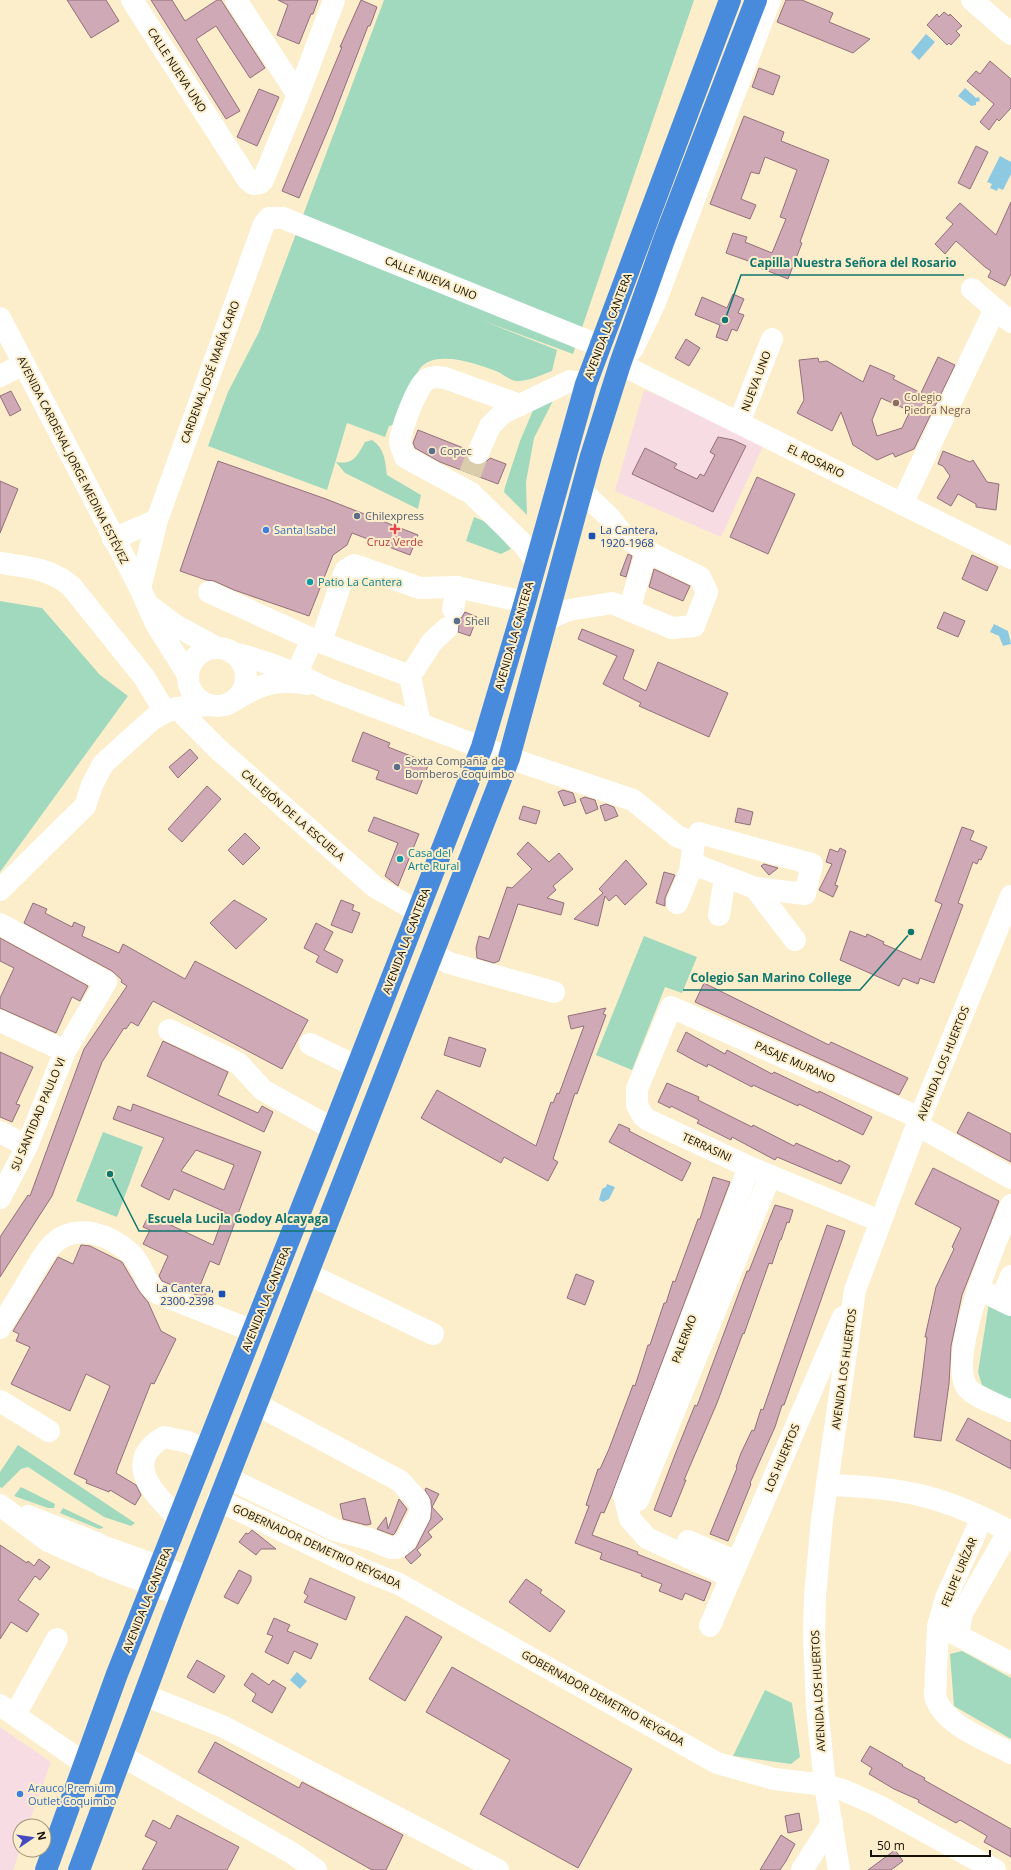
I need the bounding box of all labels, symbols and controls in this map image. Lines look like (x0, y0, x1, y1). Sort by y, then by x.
street label: CALLE NUEVA UNO (144, 25, 210, 115)
callout: Capilla Nuestra Señora del Rosario (741, 251, 964, 275)
street label: CALLE NUEVA UNO (383, 252, 479, 303)
text: Capilla Nuestra Señora del Rosario (750, 254, 956, 271)
street label: AVENIDA LA CANTERA (580, 271, 635, 381)
street label: CARDENAL JOSÉ MARÍA CARO (177, 298, 242, 445)
street label: NUEVA UNO (737, 348, 774, 413)
street label: AVENIDA CARDENAL JORGE MEDINA ESTÉVEZ (14, 353, 133, 566)
place label: Colegio Piedra Negra (904, 389, 971, 417)
marker: Colegio Piedra Negra (891, 398, 901, 408)
street label: EL ROSARIO (785, 440, 847, 481)
place label: Copec (440, 443, 472, 458)
marker: Copec (427, 446, 437, 456)
place label: Chilexpress (365, 508, 424, 523)
marker: Chilexpress (352, 511, 362, 521)
place label: Santa Isabel (274, 522, 336, 537)
place label: La Cantera, 1920-1968 (600, 522, 658, 550)
marker: Cruz Verde (390, 524, 400, 534)
marker: Santa Isabel (261, 525, 271, 535)
marker: La Cantera, 1920-1968 (587, 531, 597, 541)
place label: Cruz Verde (367, 534, 423, 549)
place label: Patio La Cantera (318, 574, 402, 589)
marker: Patio La Cantera (305, 577, 315, 587)
street label: AVENIDA LA CANTERA (491, 580, 536, 692)
place label: Shell (465, 613, 490, 628)
marker: Shell (452, 616, 462, 626)
place label: Sexta Compañía de Bomberos Coquimbo (405, 753, 515, 781)
marker: Sexta Compañía de Bomberos Coquimbo (392, 762, 402, 772)
street label: CALLEJÓN DE LA ESCUELA (238, 765, 348, 864)
place label: Casa del Arte Rural (408, 845, 459, 873)
marker: Casa del Arte Rural (395, 854, 405, 864)
street label: AVENIDA LA CANTERA (378, 886, 433, 996)
callout: Colegio San Marino College (683, 966, 860, 990)
text: Colegio San Marino College (690, 969, 852, 986)
street label: AVENIDA LOS HUERTOS (913, 1004, 972, 1122)
street label: PASAJE MURANO (752, 1037, 838, 1086)
street label: SU SANTIDAD PAULO VI (7, 1055, 68, 1173)
street label: TERRASINI (680, 1129, 734, 1165)
callout: Escuela Lucila Godoy Alcayaga (139, 1207, 336, 1231)
text: Escuela Lucila Godoy Alcayaga (148, 1210, 328, 1227)
street label: AVENIDA LA CANTERA (238, 1244, 294, 1354)
place label: La Cantera, 2300-2398 (156, 1280, 214, 1308)
marker: La Cantera, 2300-2398 (217, 1289, 227, 1299)
street label: AVENIDA LOS HUERTOS (828, 1308, 859, 1430)
street label: PALERMO (667, 1312, 700, 1365)
street label: LOS HUERTOS (760, 1421, 803, 1494)
street label: GOBERNADOR DEMETRIO REYGADA (230, 1500, 404, 1591)
street label: FELIPE URÍZAR (937, 1535, 980, 1609)
street label: AVENIDA LA CANTERA (119, 1545, 175, 1655)
street label: AVENIDA LOS HUERTOS (807, 1630, 828, 1752)
street label: GOBERNADOR DEMETRIO REYGADA (519, 1646, 688, 1749)
place label: Arauco Premium Outlet Coquimbo (28, 1780, 117, 1808)
marker: Arauco Premium Outlet Coquimbo (15, 1789, 25, 1799)
north arrow (12, 1818, 52, 1858)
text: N (34, 1830, 51, 1842)
scale bar (871, 1832, 990, 1858)
text: 50 m (877, 1837, 905, 1854)

